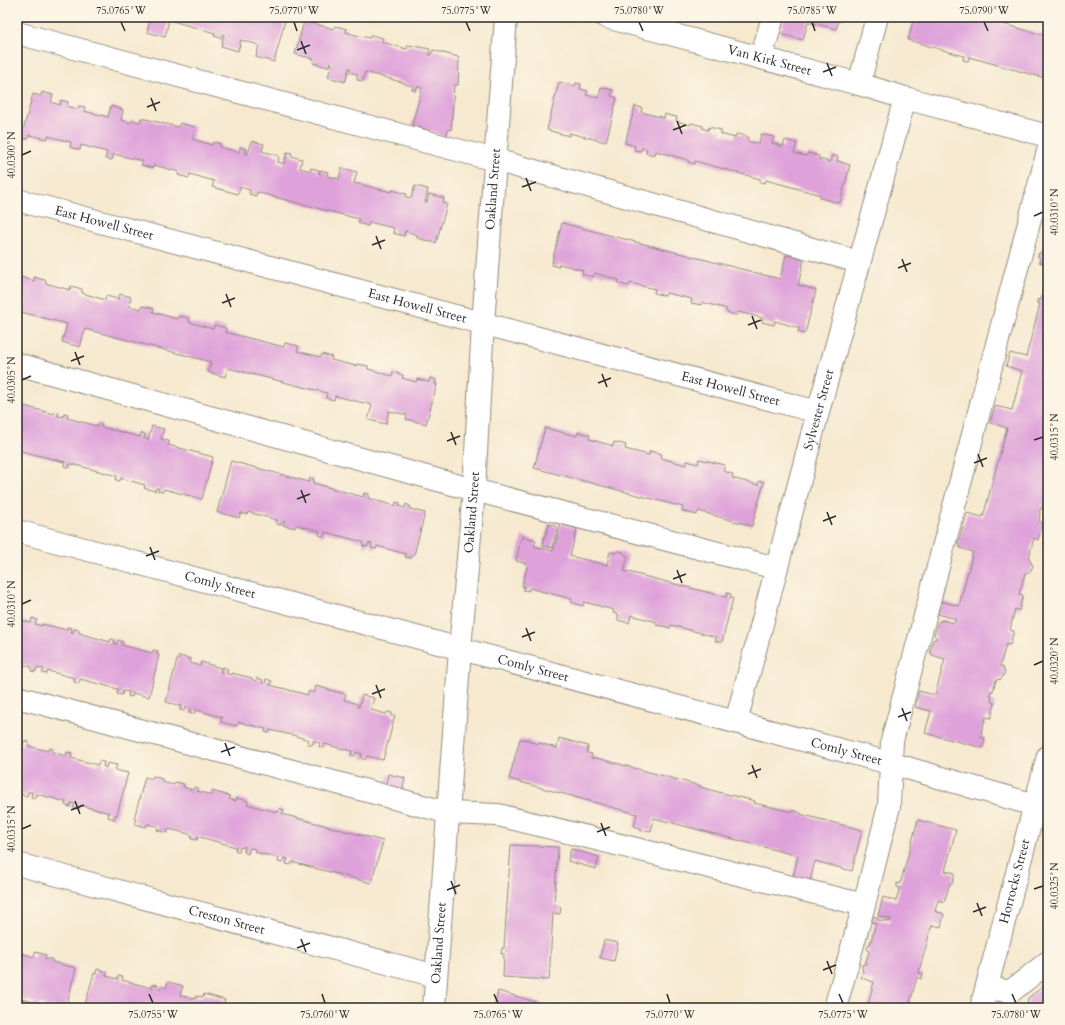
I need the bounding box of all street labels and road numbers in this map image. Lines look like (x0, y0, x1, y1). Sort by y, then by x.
street label: Van Kirk Street (726, 41, 813, 80)
street label: Oakland Street (481, 148, 505, 231)
street label: East Howell Street (53, 201, 155, 245)
street label: East Howell Street (366, 284, 468, 328)
street label: East Howell Street (679, 367, 782, 410)
street label: Sylvester Street (799, 367, 838, 452)
street label: Oakland Street (459, 471, 484, 554)
street label: Comly Street (182, 567, 258, 603)
street label: Comly Street (495, 650, 571, 686)
street label: Comly Street (809, 733, 884, 770)
street label: Horrocks Street (995, 837, 1034, 926)
street label: Creston Street (186, 901, 267, 939)
street label: Oakland Street (427, 902, 451, 985)

